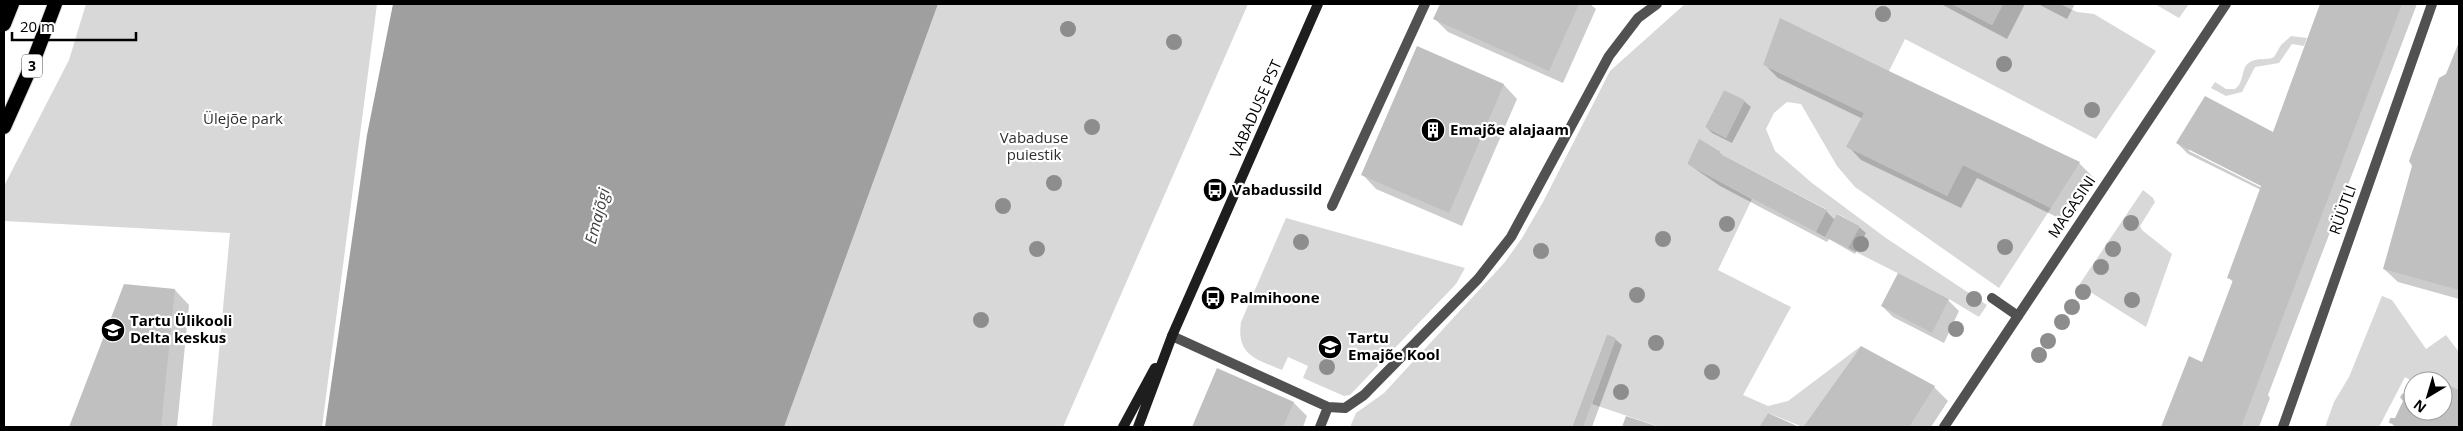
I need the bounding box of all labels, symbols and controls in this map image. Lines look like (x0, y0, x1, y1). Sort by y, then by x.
scale bar (12, 10, 136, 42)
text: 20 m (20, 16, 55, 36)
road number: 3 (22, 54, 42, 78)
street label: VABADUSE PST (1225, 56, 1286, 161)
park label: Ülejõe park (203, 108, 283, 128)
building icon: Emajõe alajaam (1420, 117, 1446, 143)
place label: Emajõe alajaam (1450, 119, 1569, 139)
park label: Vabaduse puiestik (1000, 127, 1068, 164)
street label: MAGASINI (2043, 171, 2099, 242)
bus stop icon: Vabadussild (1202, 177, 1228, 203)
place label: Vabadussild (1232, 179, 1322, 199)
street label: RÜÜTLI (2324, 182, 2360, 237)
water label: Emajõgi (579, 185, 615, 246)
bus stop icon: Palmihoone (1200, 285, 1226, 311)
place label: Palmihoone (1230, 287, 1320, 307)
place label: Tartu Ülikooli Delta keskus (130, 310, 232, 347)
school or university icon: Tartu Ülikooli Delta keskus (100, 317, 126, 343)
place label: Tartu Emajõe Kool (1348, 327, 1440, 364)
school or university icon: Tartu Emajõe Kool (1317, 334, 1343, 360)
north arrow (2403, 371, 2453, 421)
text: N (2409, 396, 2430, 418)

